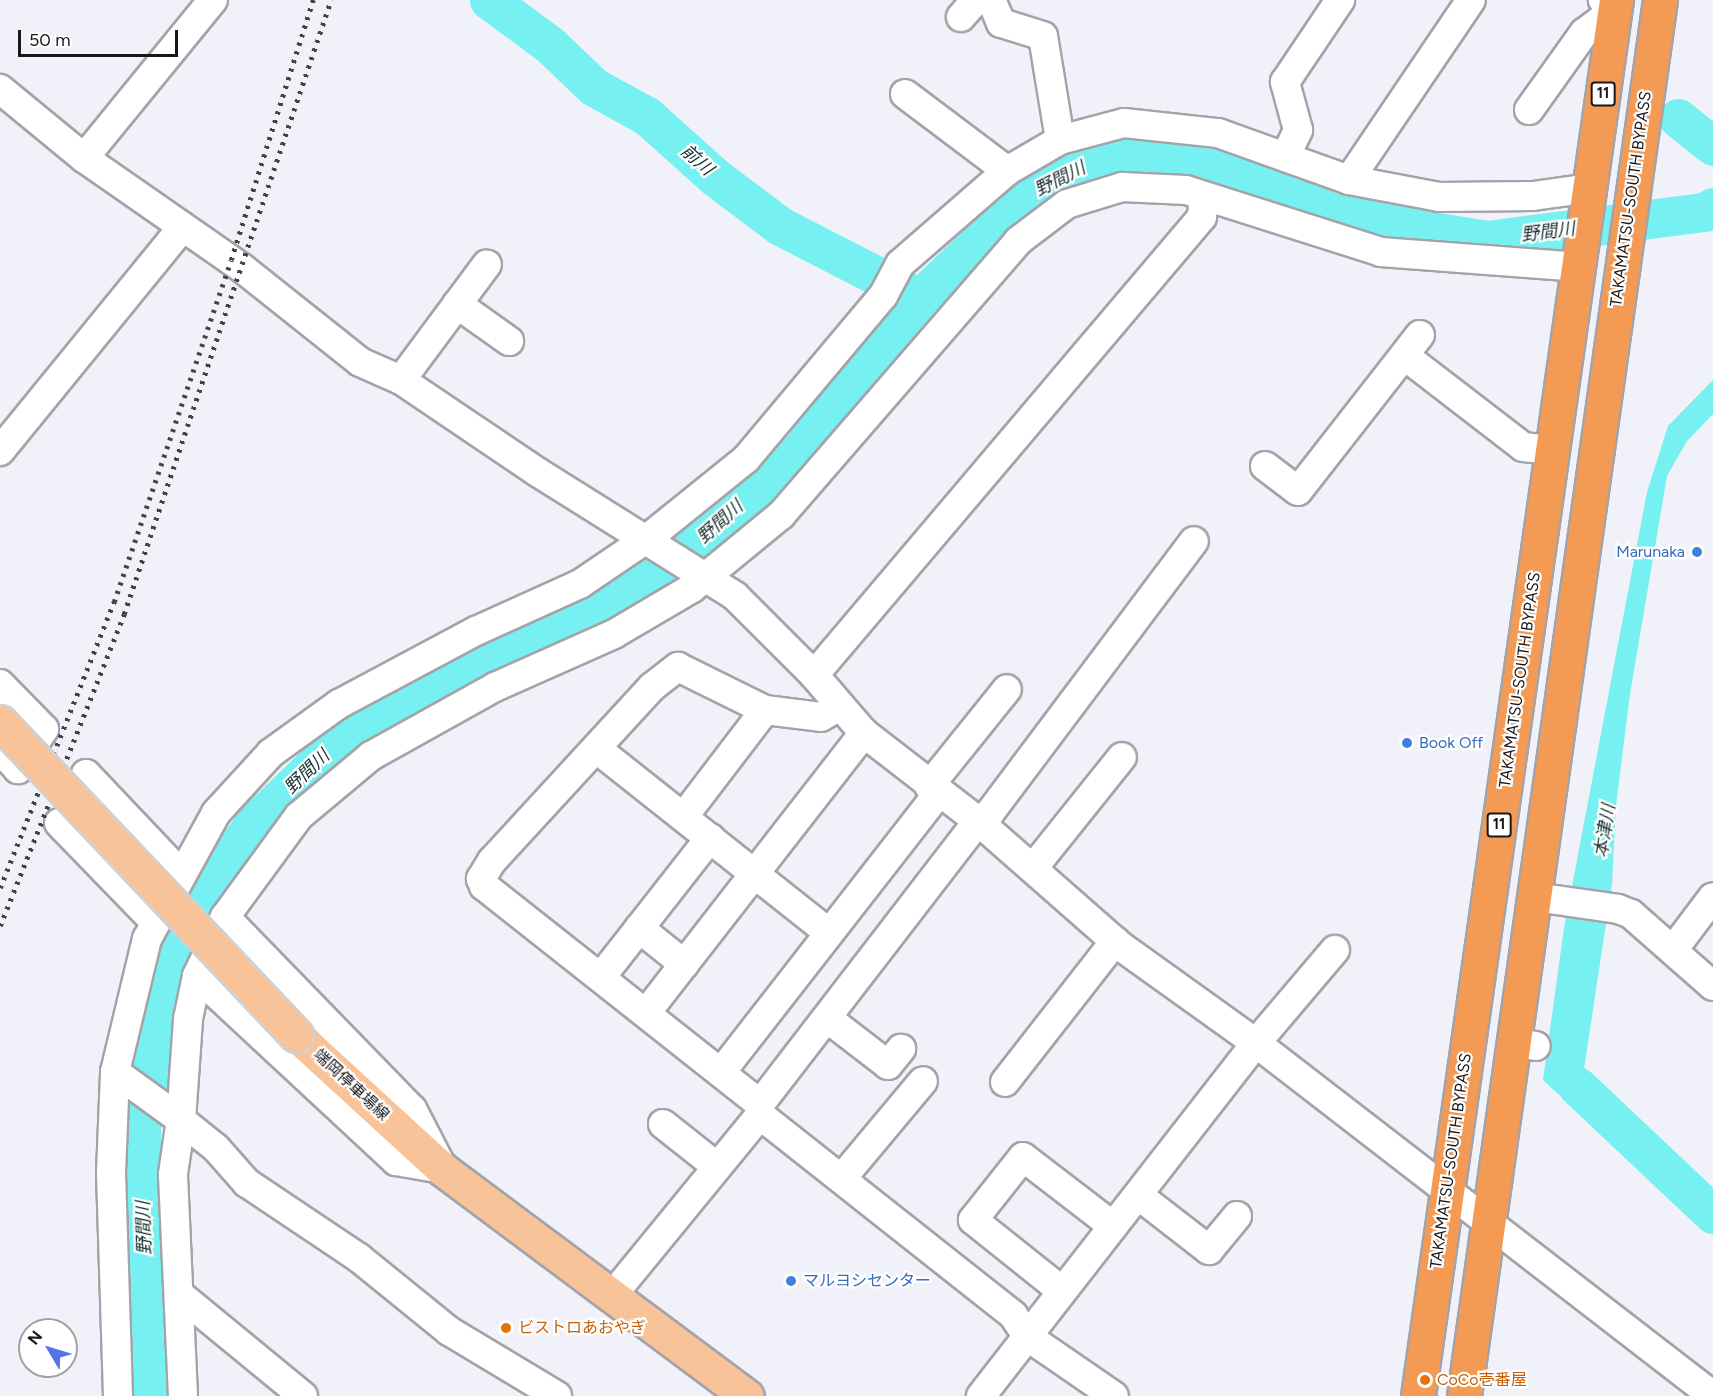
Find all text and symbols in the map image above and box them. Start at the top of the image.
scale bar [21,18,182,56]
text: 50 m [29,29,71,51]
road number: 11 [1590,82,1616,106]
street label: TAKAMATSU-SOUTH BYPASS [1606,90,1656,308]
water label: 前川 [676,140,718,180]
water label: 野間川 [1031,157,1089,201]
water label: 野間川 [1520,218,1576,246]
water label: 野間川 [693,496,747,548]
place label: Marunaka [1616,542,1685,562]
marker: Marunaka [1690,545,1704,559]
street label: TAKAMATSU-SOUTH BYPASS [1495,571,1545,789]
place label: Book Off [1419,733,1483,753]
marker: Book Off [1400,736,1414,750]
water label: 野間川 [280,745,334,799]
water label: 本津川 [1590,803,1620,859]
road number: 11 [1486,813,1512,837]
street label: 端岡停車場線 [309,1045,393,1125]
street label: TAKAMATSU-SOUTH BYPASS [1426,1052,1476,1270]
water label: 野間川 [132,1201,156,1255]
place label: マルヨシセンター [803,1271,931,1291]
marker: マルヨシセンター [784,1274,798,1288]
north arrow [18,1318,78,1378]
place label: ビストロあおやぎ [518,1318,646,1338]
marker: ビストロあおやぎ [499,1321,513,1335]
text: N [24,1327,46,1349]
place label: CoCo壱番屋 [1437,1370,1527,1390]
marker: CoCo壱番屋 [1418,1373,1432,1387]

